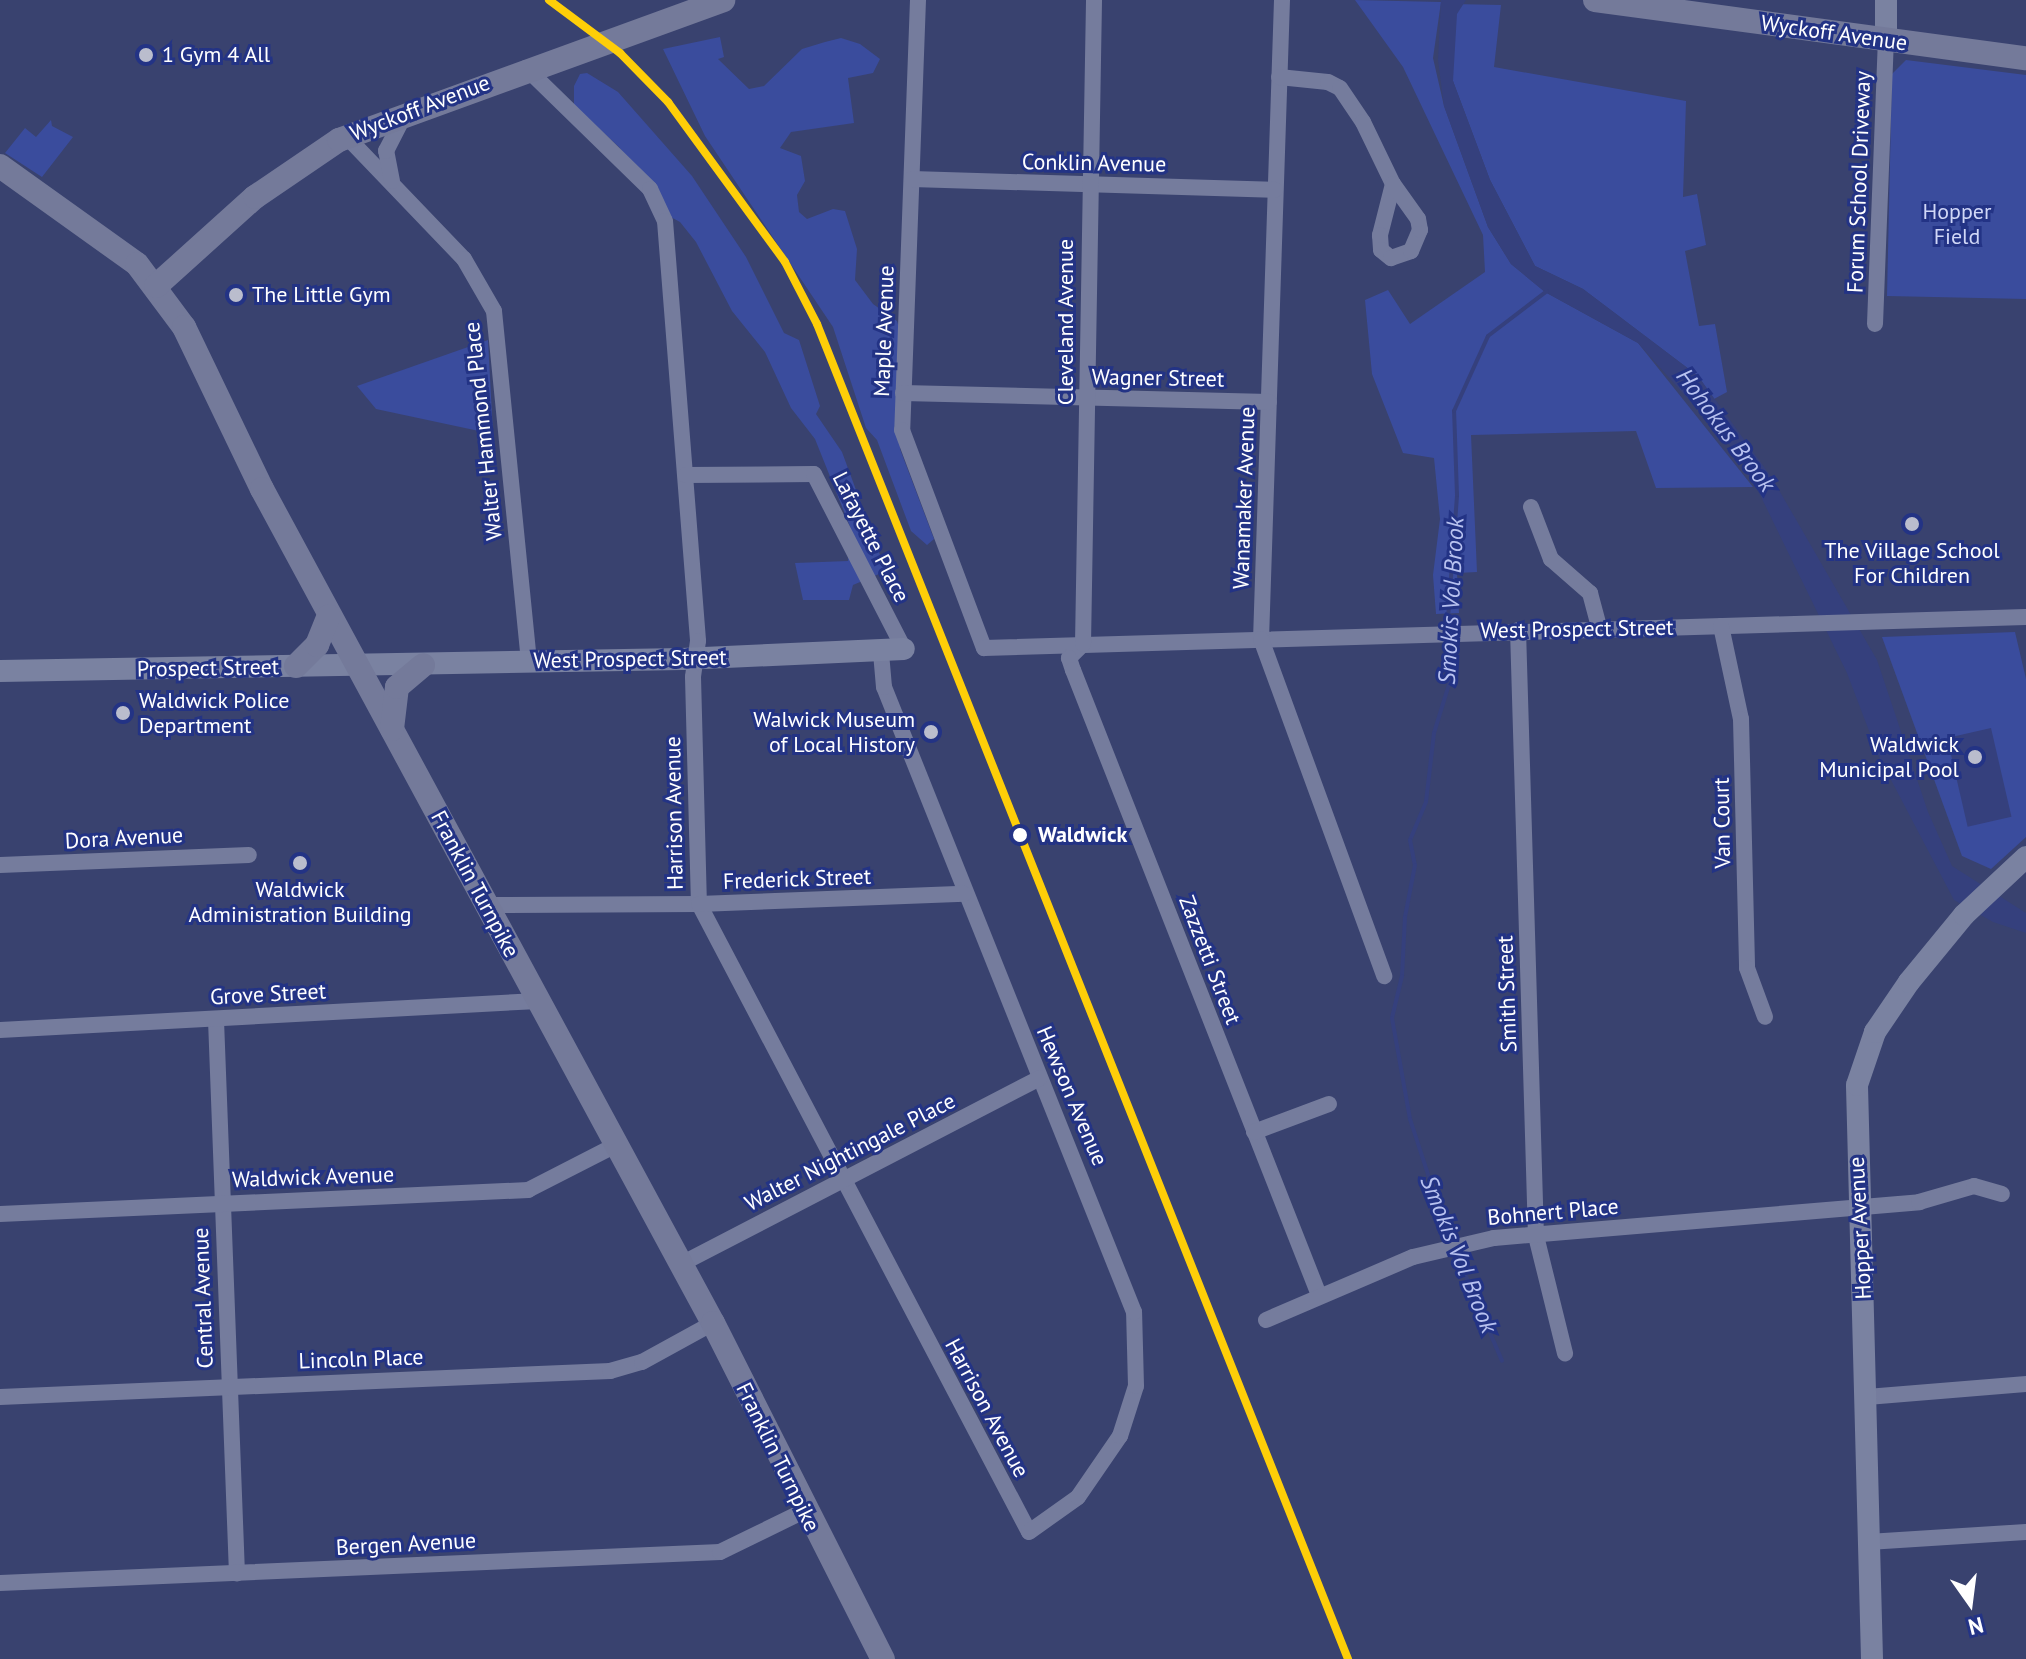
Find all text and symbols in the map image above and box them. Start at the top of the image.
street label: Wyckoff Avenue [1759,10,1909,56]
place label: 1 Gym 4 All [162,42,271,68]
marker: 1 Gym 4 All [137,46,155,64]
street label: Wyckoff Avenue [346,69,494,147]
street label: Forum School Driveway [1842,71,1876,293]
street label: Conklin Avenue [1021,149,1167,177]
park label: Hopper Field [1922,198,1992,250]
street label: Cleveland Avenue [1053,238,1079,406]
street label: Maple Avenue [868,264,900,398]
place label: The Little Gym [252,282,391,308]
marker: The Little Gym [227,286,245,304]
street label: Walter Hammond Place [458,320,508,542]
water label: Hohokus Brook [1670,363,1782,497]
street label: Wagner Street [1091,364,1225,392]
street label: Wanamaker Avenue [1228,406,1260,590]
street label: Lafayette Place [827,467,915,607]
marker: The Village School For Children [1903,515,1921,533]
water label: Smokis Vol Brook [1432,516,1470,686]
place label: The Village School For Children [1824,537,2000,588]
street label: West Prospect Street [1480,614,1674,644]
street label: West Prospect Street [533,644,727,674]
street label: Prospect Street [137,654,279,682]
place label: Waldwick Police Department [139,687,290,738]
marker: Waldwick Police Department [114,704,132,722]
place label: Walwick Museum of Local History [753,706,915,758]
marker: Walwick Museum of Local History [922,723,940,741]
place label: Waldwick Municipal Pool [1819,731,1959,782]
street label: Harrison Avenue [659,736,689,890]
marker: Waldwick Municipal Pool [1966,748,1984,766]
street label: Van Court [1708,777,1736,869]
street label: Franklin Turnpike [425,806,525,962]
street label: Dora Avenue [64,822,184,854]
place label: Waldwick [1038,822,1127,848]
marker: Waldwick [1009,824,1031,846]
marker: Waldwick Administration Building [291,854,309,872]
street label: Frederick Street [722,863,872,895]
place label: Waldwick Administration Building [188,876,412,928]
street label: Zazzetti Street [1173,892,1247,1028]
street label: Smith Street [1492,935,1522,1053]
street label: Grove Street [209,978,327,1010]
street label: Hewson Avenue [1031,1022,1113,1170]
street label: Walter Nightingale Place [740,1087,960,1217]
street label: Hopper Avenue [1843,1156,1877,1300]
street label: Waldwick Avenue [231,1161,395,1193]
water label: Smokis Vol Brook [1414,1171,1504,1337]
street label: Bohnert Place [1486,1193,1620,1231]
street label: Central Avenue [187,1227,219,1369]
street label: Harrison Avenue [939,1334,1035,1482]
street label: Lincoln Place [298,1344,424,1374]
street label: Franklin Turnpike [730,1378,826,1536]
street label: Bergen Avenue [335,1527,477,1561]
north arrow [1930,1563,2010,1643]
text: N [1965,1611,1986,1642]

